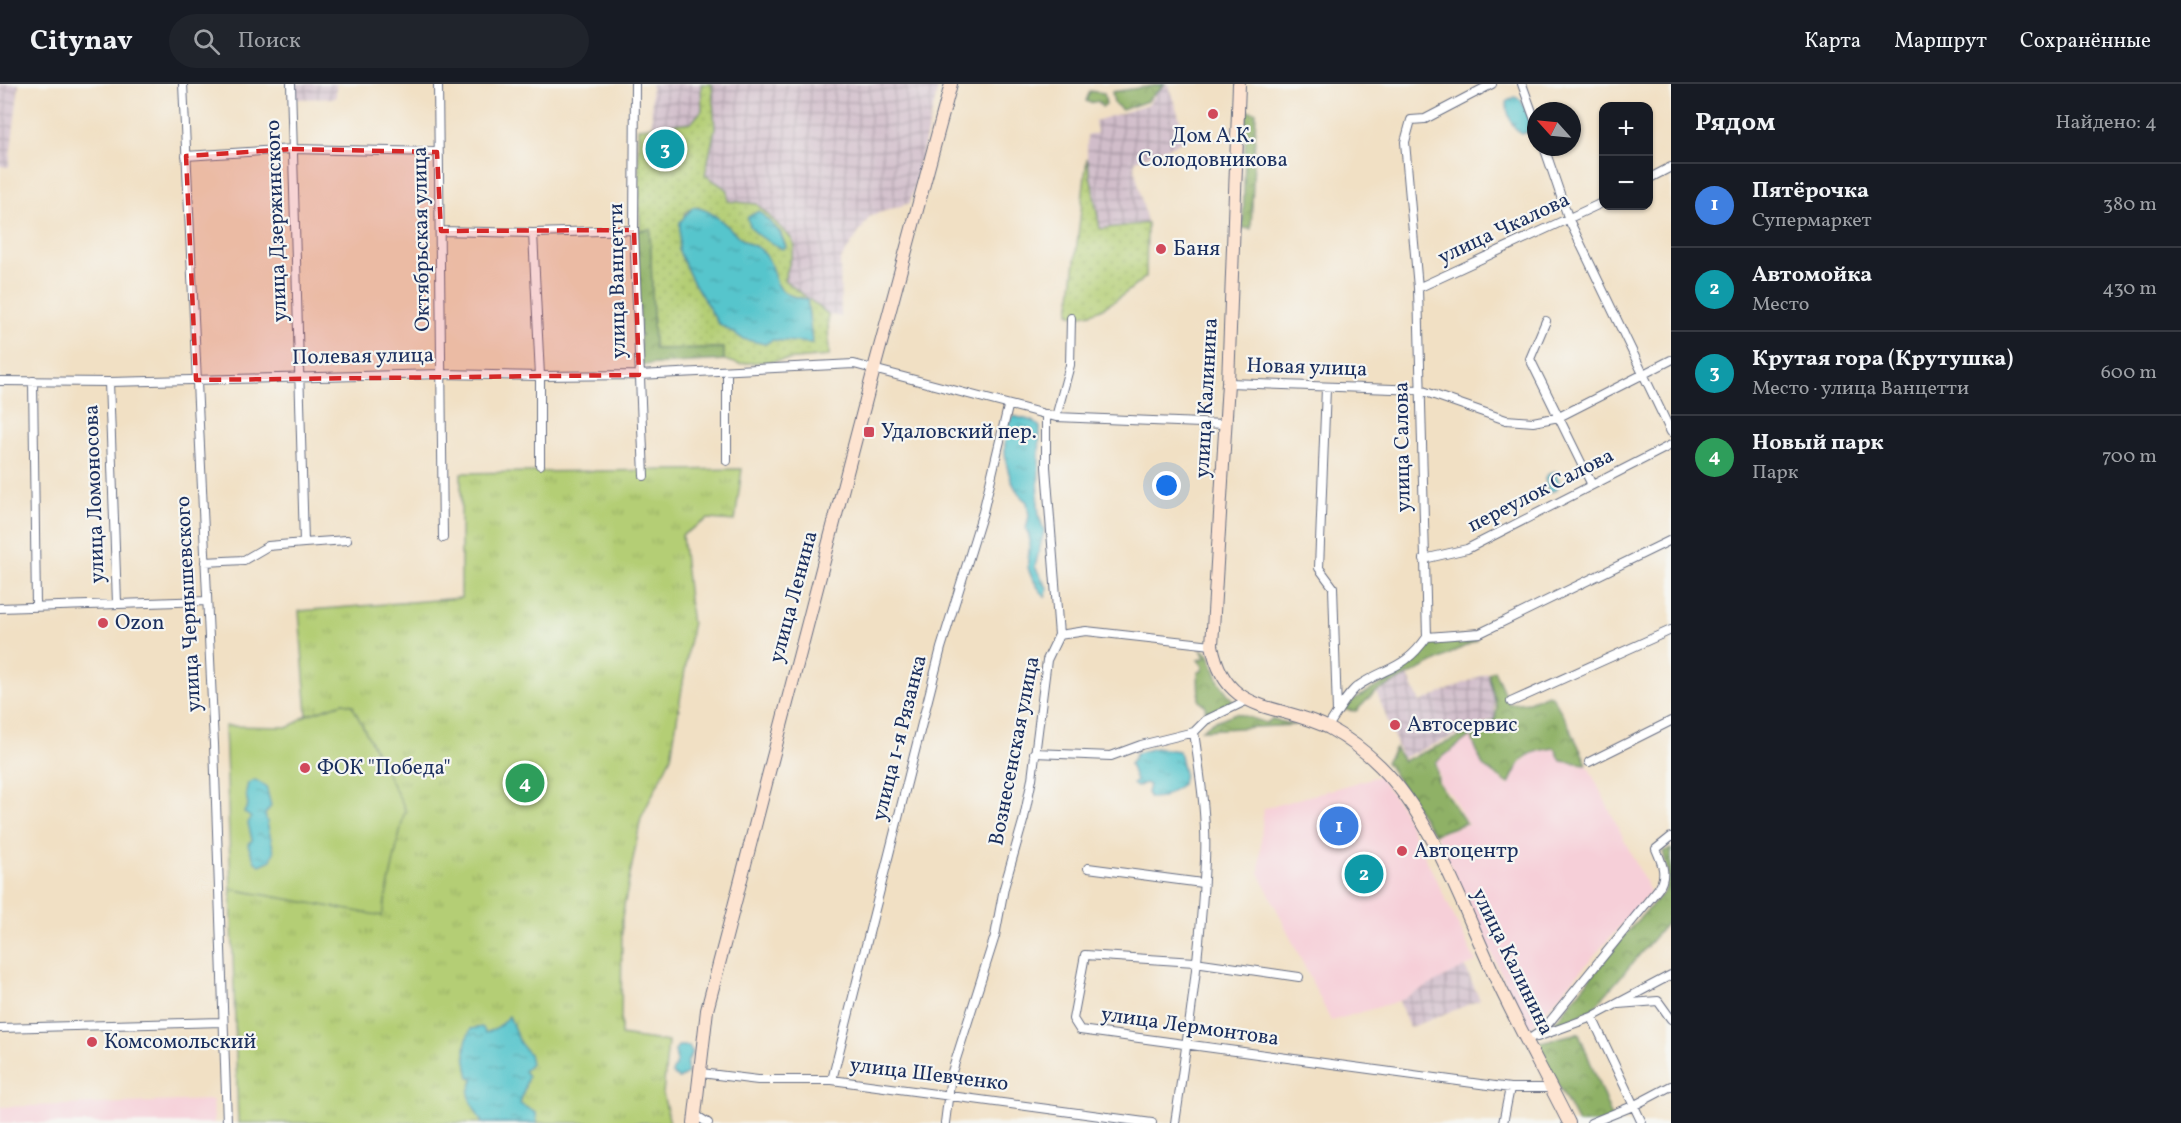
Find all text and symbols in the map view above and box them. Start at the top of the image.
search box [169,14,589,68]
text: Citynav [30,22,133,61]
icon: search [190,25,223,58]
text: Поиск [238,26,301,57]
text: Карта [1804,27,1861,56]
text: Маршрут [1894,27,1987,56]
text: Сохранённые [2020,27,2151,56]
north arrow [1527,102,1581,156]
map controls [1599,102,1653,210]
button: + [1599,102,1653,156]
text: Рядом [1695,105,1775,141]
marker: Дом А.К. Солодовникова [1206,107,1220,121]
text: Найдено: 4 [2056,109,2157,137]
street label: улица Дзержинского [259,119,295,323]
place label: Дом А.К. Солодовникова [1138,122,1288,175]
pin: 3 [646,126,684,172]
street label: Октябрьская улица [406,146,438,332]
button: − [1599,156,1653,210]
text: Пятёрочка [1752,176,1869,207]
street label: улица Чкалова [1433,186,1575,272]
text: 1 [1710,191,1719,219]
text: 380 m [2103,191,2157,219]
street label: улица Ванцетти [602,203,634,359]
text: Супермаркет [1752,207,1872,235]
place label: Баня [1173,235,1220,264]
marker: Баня [1154,242,1168,256]
text: Автомойка [1752,260,1872,291]
text: 2 [1709,275,1720,303]
text: 430 m [2102,275,2157,303]
text: Место [1752,291,1809,319]
street label: улица Калинина [1188,317,1226,479]
street label: Полевая улица [292,341,434,373]
text: Крутая гора (Крутушка) [1752,344,2013,375]
street label: Новая улица [1246,351,1368,385]
text: 3 [1709,359,1720,387]
text: 600 m [2101,359,2157,387]
text: Место · улица Ванцетти [1752,375,1969,403]
street label: улица Салова [1387,381,1419,513]
street label: улица Ломоносова [77,404,113,584]
place label: Удаловский пер. [881,418,1037,447]
marker: Удаловский пер. [862,425,876,439]
text: Новый парк [1752,428,1884,459]
street label: переулок Салова [1463,442,1619,540]
text: 4 [1708,443,1721,471]
text: 700 m [2102,443,2157,471]
text: Парк [1752,459,1798,487]
your location [1152,471,1181,500]
street label: улица Чернышевского [169,495,209,713]
street label: улица Ленина [762,528,826,666]
place label: Ozon [115,609,165,638]
marker: Ozon [96,616,110,630]
street label: улица 1-я Рязанка [865,652,935,824]
street label: Вознесенская улица [982,654,1048,848]
place label: Автосервис [1407,711,1518,740]
marker: Автосервис [1388,718,1402,732]
place label: ФОК "Победа" [317,754,451,783]
pin: 4 [506,760,544,806]
marker: ФОК "Победа" [298,761,312,775]
pin: 1 [1320,804,1358,848]
place label: Автоцентр [1414,837,1519,866]
marker: Автоцентр [1395,844,1409,858]
pin: 2 [1344,852,1384,896]
street label: улица Калинина [1464,884,1560,1040]
street label: улица Лермонтова [1099,1000,1281,1054]
place label: Комсомольский [104,1028,256,1057]
marker: Комсомольский [85,1035,99,1049]
street label: улица Шевченко [848,1051,1010,1099]

